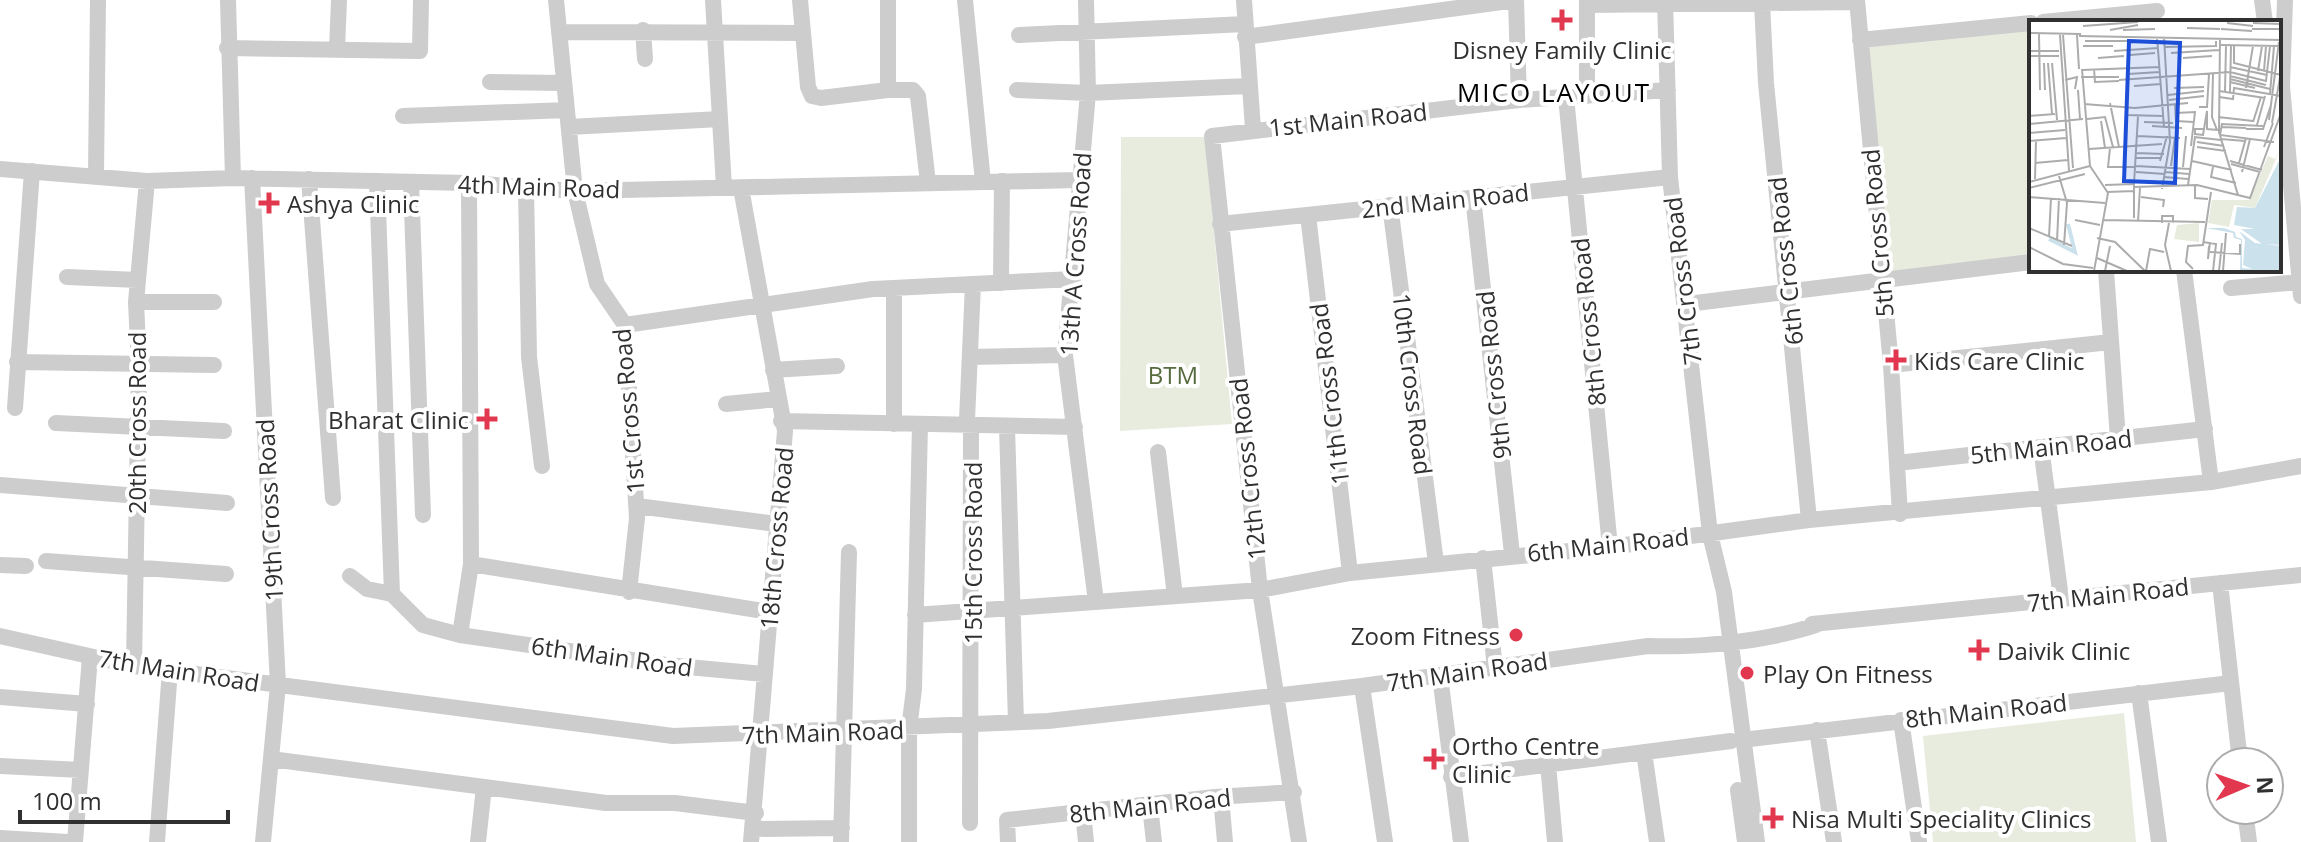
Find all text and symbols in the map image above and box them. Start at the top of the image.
marker: Disney Family Clinic [1551,9,1573,31]
inset map [2029,20,2281,272]
place label: Disney Family Clinic [1452,33,1672,66]
district label: MICO LAYOUT [1457,74,1651,110]
street label: 1st Main Road [1267,94,1429,144]
street label: 5th Cross Road [1853,147,1901,319]
street label: 13th A Cross Road [1051,151,1099,357]
street label: 4th Main Road [457,167,621,205]
street label: 2nd Main Road [1359,175,1531,225]
street label: 6th Cross Road [1760,175,1810,347]
place label: Ashya Clinic [287,187,419,220]
marker: Ashya Clinic [258,192,280,214]
street label: 7th Cross Road [1655,195,1709,367]
street label: 8th Cross Road [1563,236,1613,408]
street label: 9th Cross Road [1468,289,1518,461]
street label: 10th Cross Road [1385,291,1441,477]
street label: 11th Cross Road [1301,301,1357,487]
street label: 1st Cross Road [604,327,652,495]
street label: 20th Cross Road [120,332,153,514]
place label: Kids Care Clinic [1914,344,2085,377]
marker: Kids Care Clinic [1885,349,1907,371]
park label: BTM [1148,358,1198,391]
street label: 12th Cross Road [1221,376,1273,562]
place label: Bharat Clinic [328,403,469,436]
marker: Bharat Clinic [476,408,498,430]
street label: 19th Cross Road [248,418,290,602]
street label: 5th Main Road [1969,421,2133,471]
street label: 18th Cross Road [752,446,800,630]
street label: 15th Cross Road [956,462,989,644]
street label: 6th Main Road [1526,519,1690,569]
street label: 7th Main Road [2026,569,2190,619]
place label: Zoom Fitness [1351,619,1500,652]
marker: Zoom Fitness [1507,626,1525,644]
street label: 6th Main Road [529,628,695,684]
place label: Daivik Clinic [1997,634,2130,667]
marker: Daivik Clinic [1968,639,1990,661]
street label: 7th Main Road [96,641,262,699]
street label: 7th Main Road [1384,643,1550,699]
place label: Play On Fitness [1763,657,1933,690]
marker: Play On Fitness [1738,664,1756,682]
street label: 8th Main Road [1904,685,2068,735]
street label: 7th Main Road [741,713,905,751]
place label: Ortho Centre Clinic [1452,729,1600,790]
north arrow [2205,746,2285,826]
marker: Ortho Centre Clinic [1423,748,1445,770]
scale bar [20,774,228,824]
text: N [2251,776,2281,795]
street label: 8th Main Road [1068,780,1232,830]
text: 100 m [32,784,102,817]
place label: Nisa Multi Speciality Clinics [1791,802,2091,835]
marker: Nisa Multi Speciality Clinics [1762,807,1784,829]

